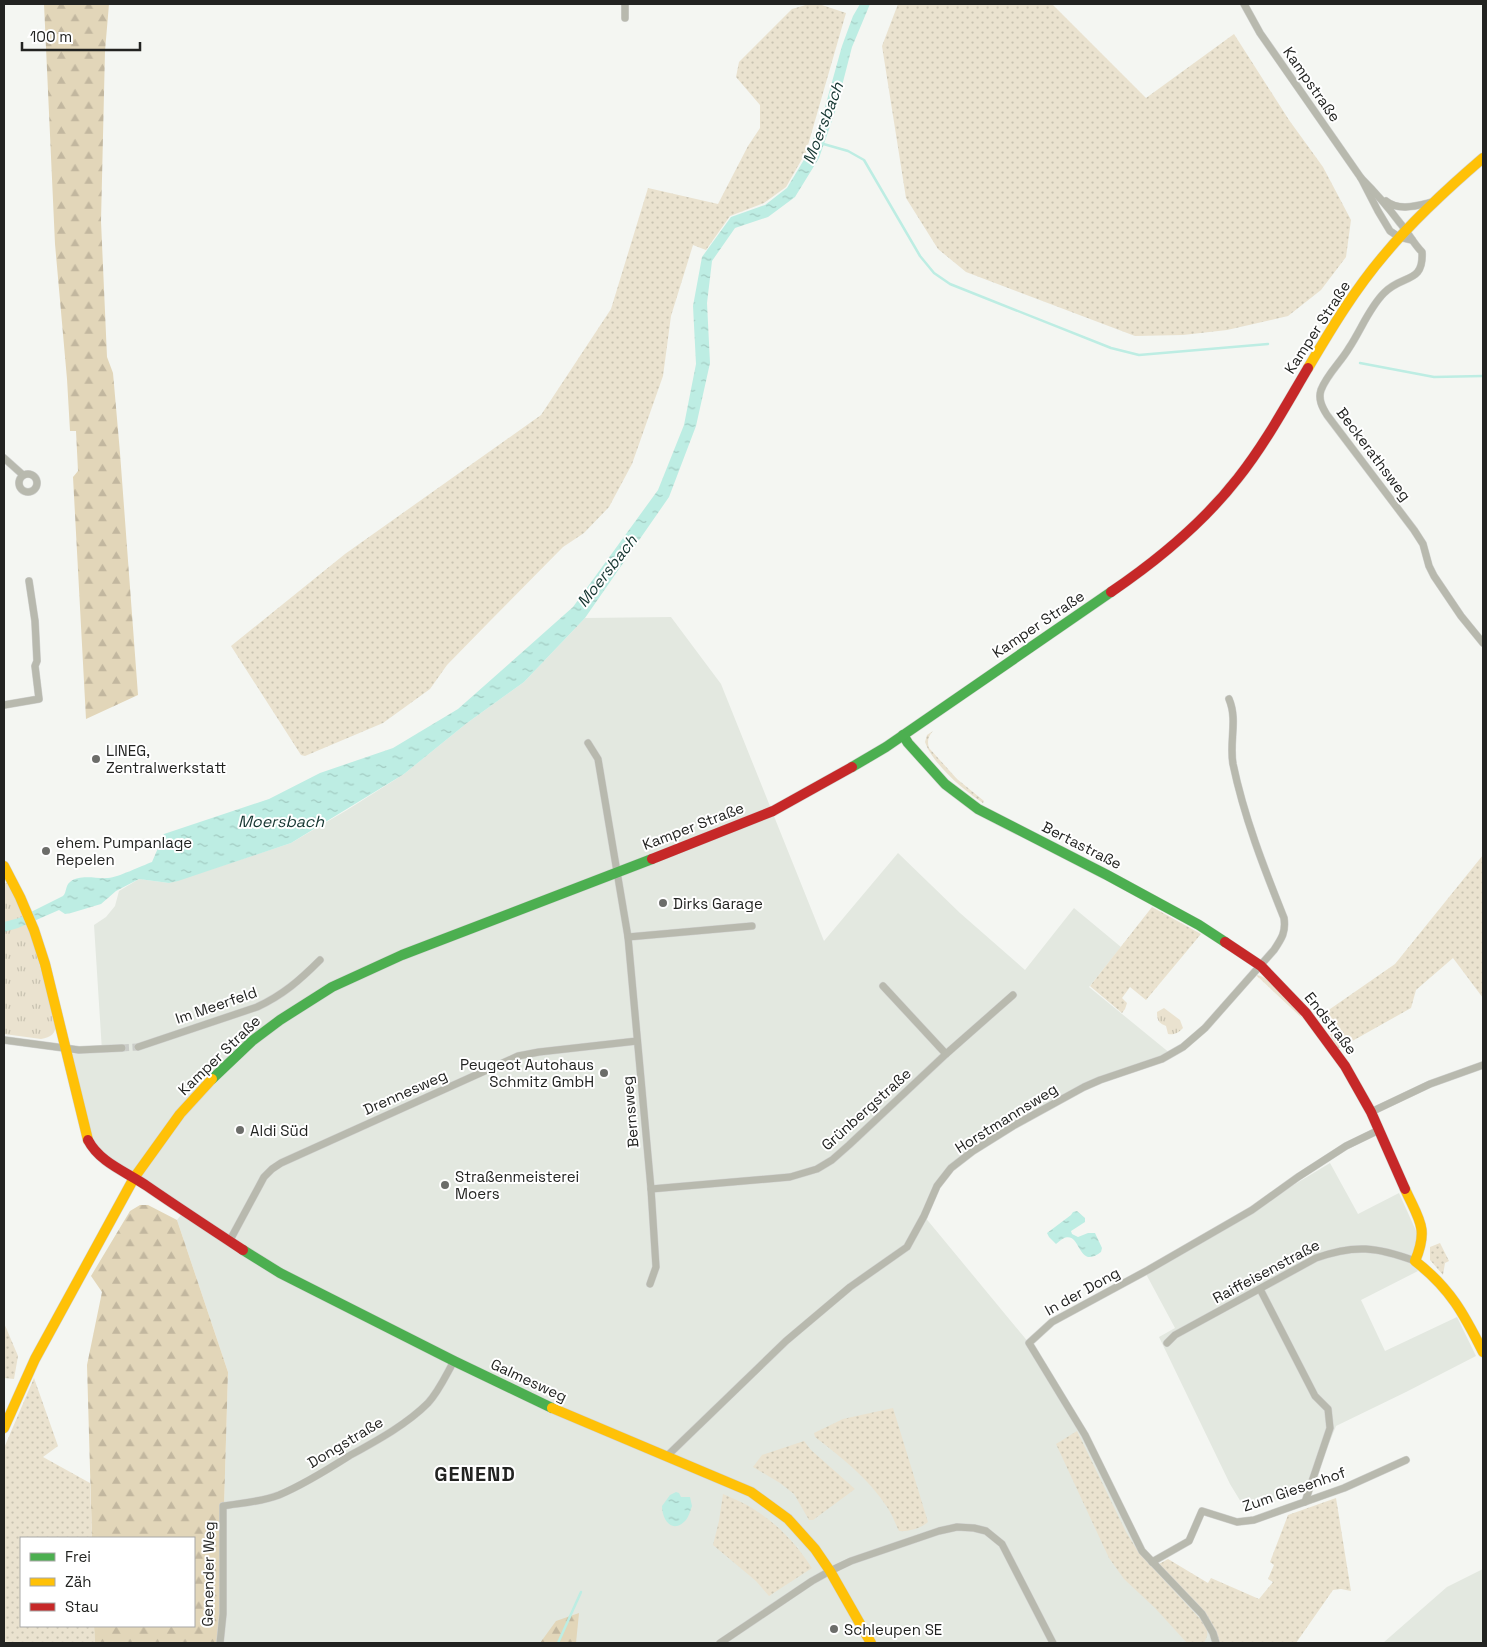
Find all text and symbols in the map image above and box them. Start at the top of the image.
scale bar [22,20,140,52]
text: 100 m [30,27,72,46]
street label: Kampstraße [1279,43,1345,125]
water label: Moersbach [798,78,849,167]
street label: Kamper Straße [1280,277,1354,377]
street label: Beckerathsweg [1333,404,1415,504]
water label: Moersbach [572,530,643,611]
street label: Kamper Straße [988,586,1088,662]
place label: LINEG, Zentralwerkstatt [106,741,226,777]
marker: LINEG, Zentralwerkstatt [90,753,102,765]
street label: Kamper Straße [640,798,747,854]
water label: Moersbach [238,811,325,832]
street label: Bertastraße [1039,817,1125,873]
place label: ehem. Pumpanlage Repelen [56,833,192,869]
marker: ehem. Pumpanlage Repelen [40,845,52,857]
place label: Dirks Garage [673,894,763,913]
marker: Dirks Garage [657,897,669,909]
street label: Im Meerfeld [173,982,259,1028]
street label: Endstraße [1301,988,1361,1058]
street label: Kamper Straße [174,1011,264,1099]
place label: Peugeot Autohaus Schmitz GmbH [460,1055,594,1091]
street label: Grünbergstraße [817,1064,915,1154]
street label: Drennesweg [360,1065,450,1119]
marker: Peugeot Autohaus Schmitz GmbH [598,1067,610,1079]
street label: Bernsweg [617,1075,643,1149]
street label: Horstmannsweg [951,1079,1061,1157]
place label: Aldi Süd [250,1121,308,1140]
marker: Aldi Süd [234,1124,246,1136]
place label: Straßenmeisterei Moers [455,1167,579,1203]
marker: Straßenmeisterei Moers [439,1179,451,1191]
street label: Raiffeisenstraße [1209,1235,1323,1307]
street label: In der Dong [1041,1263,1123,1319]
street label: Galmesweg [488,1354,570,1406]
street label: Dongstraße [304,1412,386,1472]
district label: GENEND [434,1461,516,1487]
street label: Zum Giesenhof [1240,1462,1348,1516]
street label: Genender Weg [198,1521,218,1627]
legend [20,1537,195,1627]
text: Frei [65,1547,91,1566]
text: Zäh [65,1572,91,1591]
text: Stau [65,1597,99,1616]
place label: Schleupen SE [844,1620,942,1639]
marker: Schleupen SE [828,1623,840,1635]

